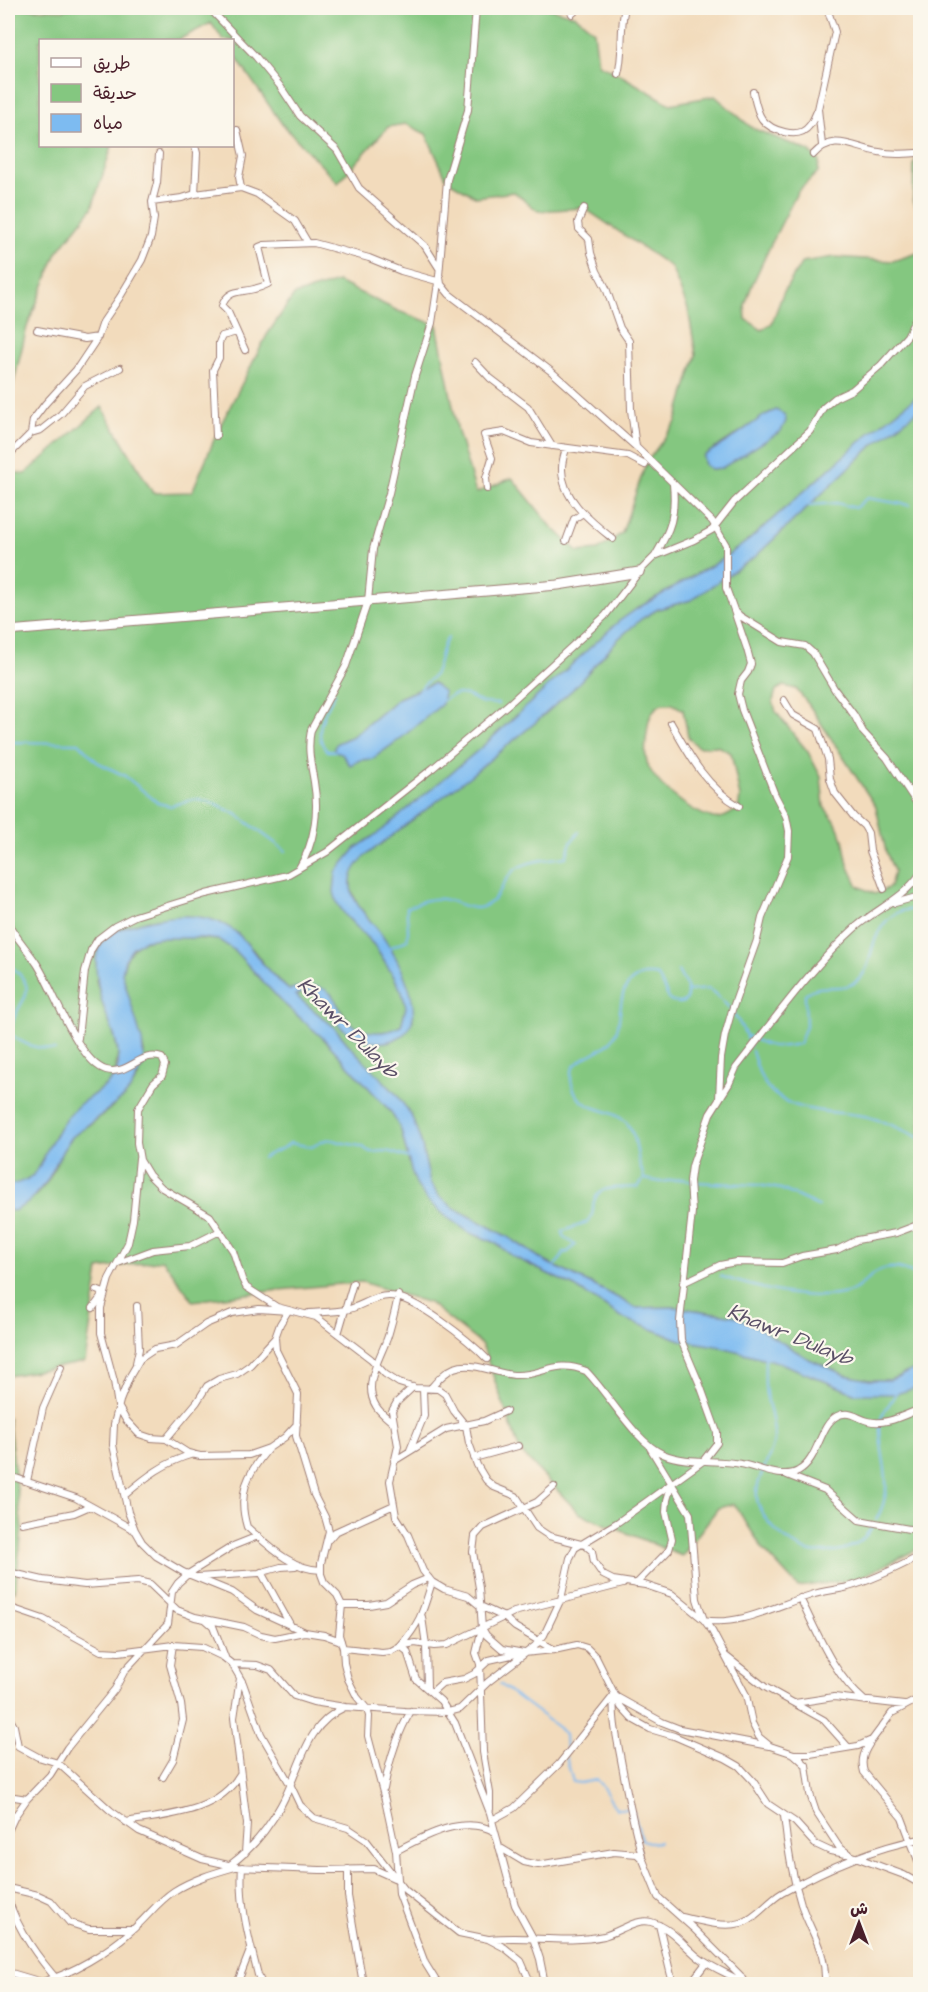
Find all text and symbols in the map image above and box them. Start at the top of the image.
legend [39,39,234,147]
text: طريق [93,51,131,76]
text: حديقة [93,81,137,106]
text: مياه [93,111,123,136]
water label: Khawr Dulayb [290,971,407,1087]
water label: Khawr Dulayb [723,1297,859,1375]
north arrow [829,1893,889,1953]
text: ش [850,1898,868,1920]

